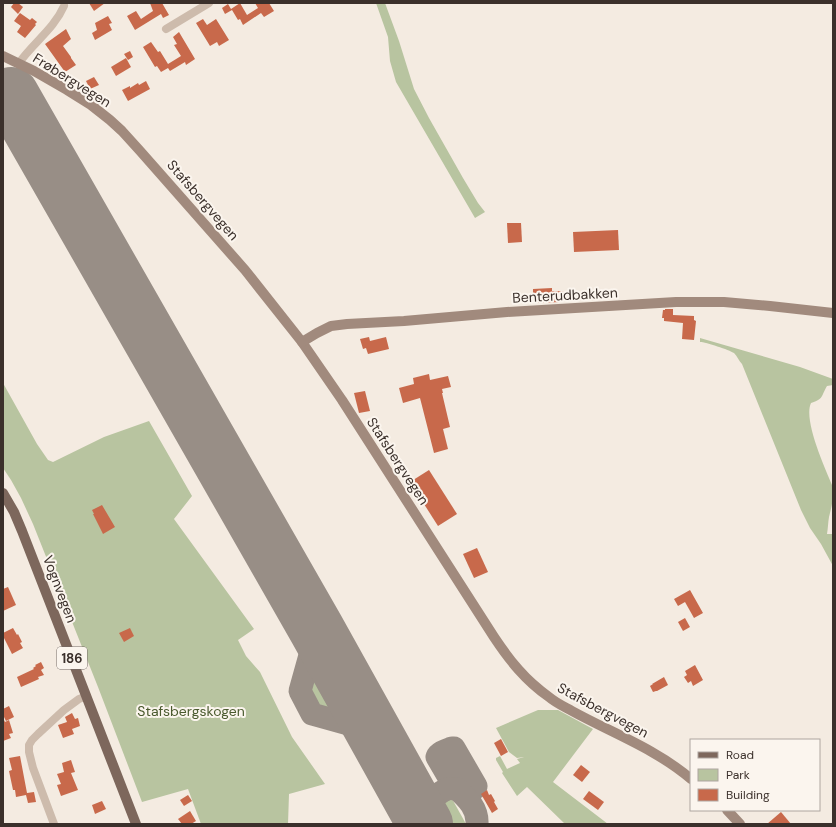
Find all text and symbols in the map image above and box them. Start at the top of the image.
street label: Frøbergvegen [30,49,114,111]
street label: Stafsbergvegen [163,156,243,244]
street label: Benterudbakken [512,283,618,307]
street label: Stafsbergvegen [363,414,433,508]
street label: Vognvegen [39,553,81,625]
road number: 186 [57,647,87,669]
street label: Stafsbergvegen [554,678,652,742]
park label: Stafsbergskogen [137,702,245,720]
legend [690,739,820,811]
text: Road [726,747,754,763]
text: Park [726,767,750,783]
text: Building [726,787,770,803]

